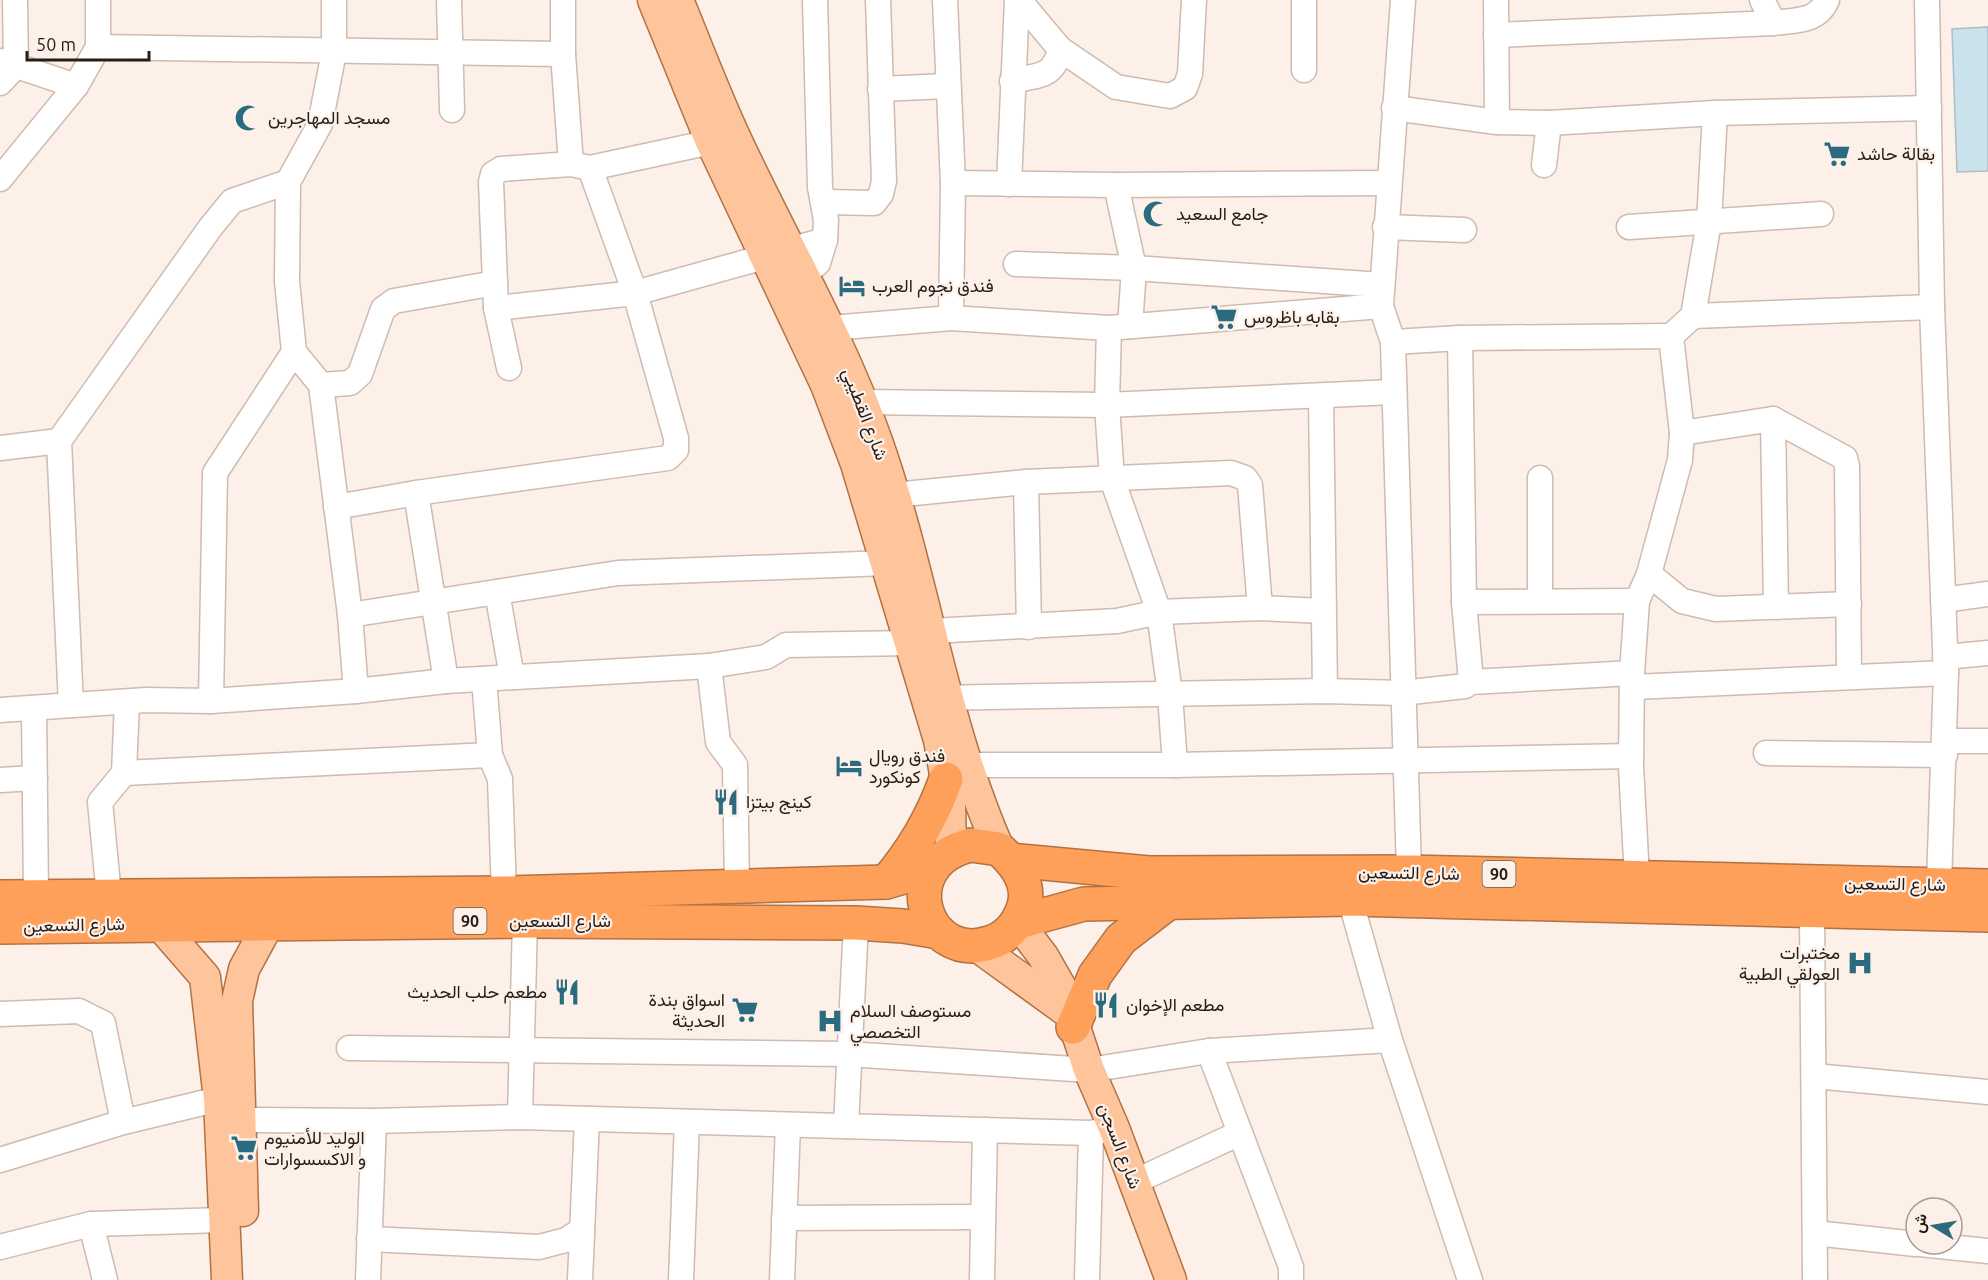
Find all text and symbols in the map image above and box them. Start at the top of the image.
scale bar [27,24,148,62]
text: 50 m [36,34,76,54]
mosque icon: مسجد المهاجرين [233,103,263,133]
place label: مسجد المهاجرين [268,107,390,129]
supermarket icon: بقالة حاشد [1822,139,1852,169]
place label: بقالة حاشد [1857,143,1935,164]
mosque icon: جامع السعيد [1141,199,1171,229]
place label: جامع السعيد [1176,203,1268,226]
hotel icon: فندق نجوم العرب [837,271,867,301]
place label: فندق نجوم العرب [872,275,994,298]
supermarket icon: بقابه باظروس [1209,302,1239,332]
place label: بقابه باظروس [1244,306,1339,328]
street label: شارع القطيبي [834,365,893,465]
place label: فندق رويال كونكورد [869,745,945,788]
hotel icon: فندق رويال كونكورد [834,751,864,781]
restaurant icon: كينج بيتزا [711,787,741,817]
place label: كينج بيتزا [746,791,812,814]
street label: شارع التسعين [1358,861,1460,886]
road number: 90 [1482,861,1516,887]
street label: شارع التسعين [1844,872,1946,897]
road number: 90 [454,908,486,934]
street label: شارع التسعين [509,910,611,933]
street label: شارع التسعين [23,913,125,938]
place label: مختبرات العولقي الطبية [1739,942,1840,989]
hospital icon: مختبرات العولقي الطبية [1845,948,1875,978]
restaurant icon: مطعم حلب الحديث [552,977,582,1007]
place label: مطعم حلب الحديث [407,981,547,1004]
place label: اسواق بندة الحديثة [649,989,725,1031]
restaurant icon: مطعم الإخوان [1091,990,1121,1020]
place label: مطعم الإخوان [1126,994,1224,1017]
supermarket icon: اسواق بندة الحديثة [730,995,760,1025]
place label: مستوصف السلام التخصصي [850,1000,971,1047]
hospital icon: مستوصف السلام التخصصي [815,1006,845,1036]
street label: شارع السجن [1093,1100,1146,1192]
place label: الوليد للأمنيوم و الاكسسوارات [264,1127,366,1170]
supermarket icon: الوليد للأمنيوم و الاكسسوارات [229,1133,259,1163]
north arrow [1904,1196,1964,1256]
text: ش [1909,1212,1931,1234]

